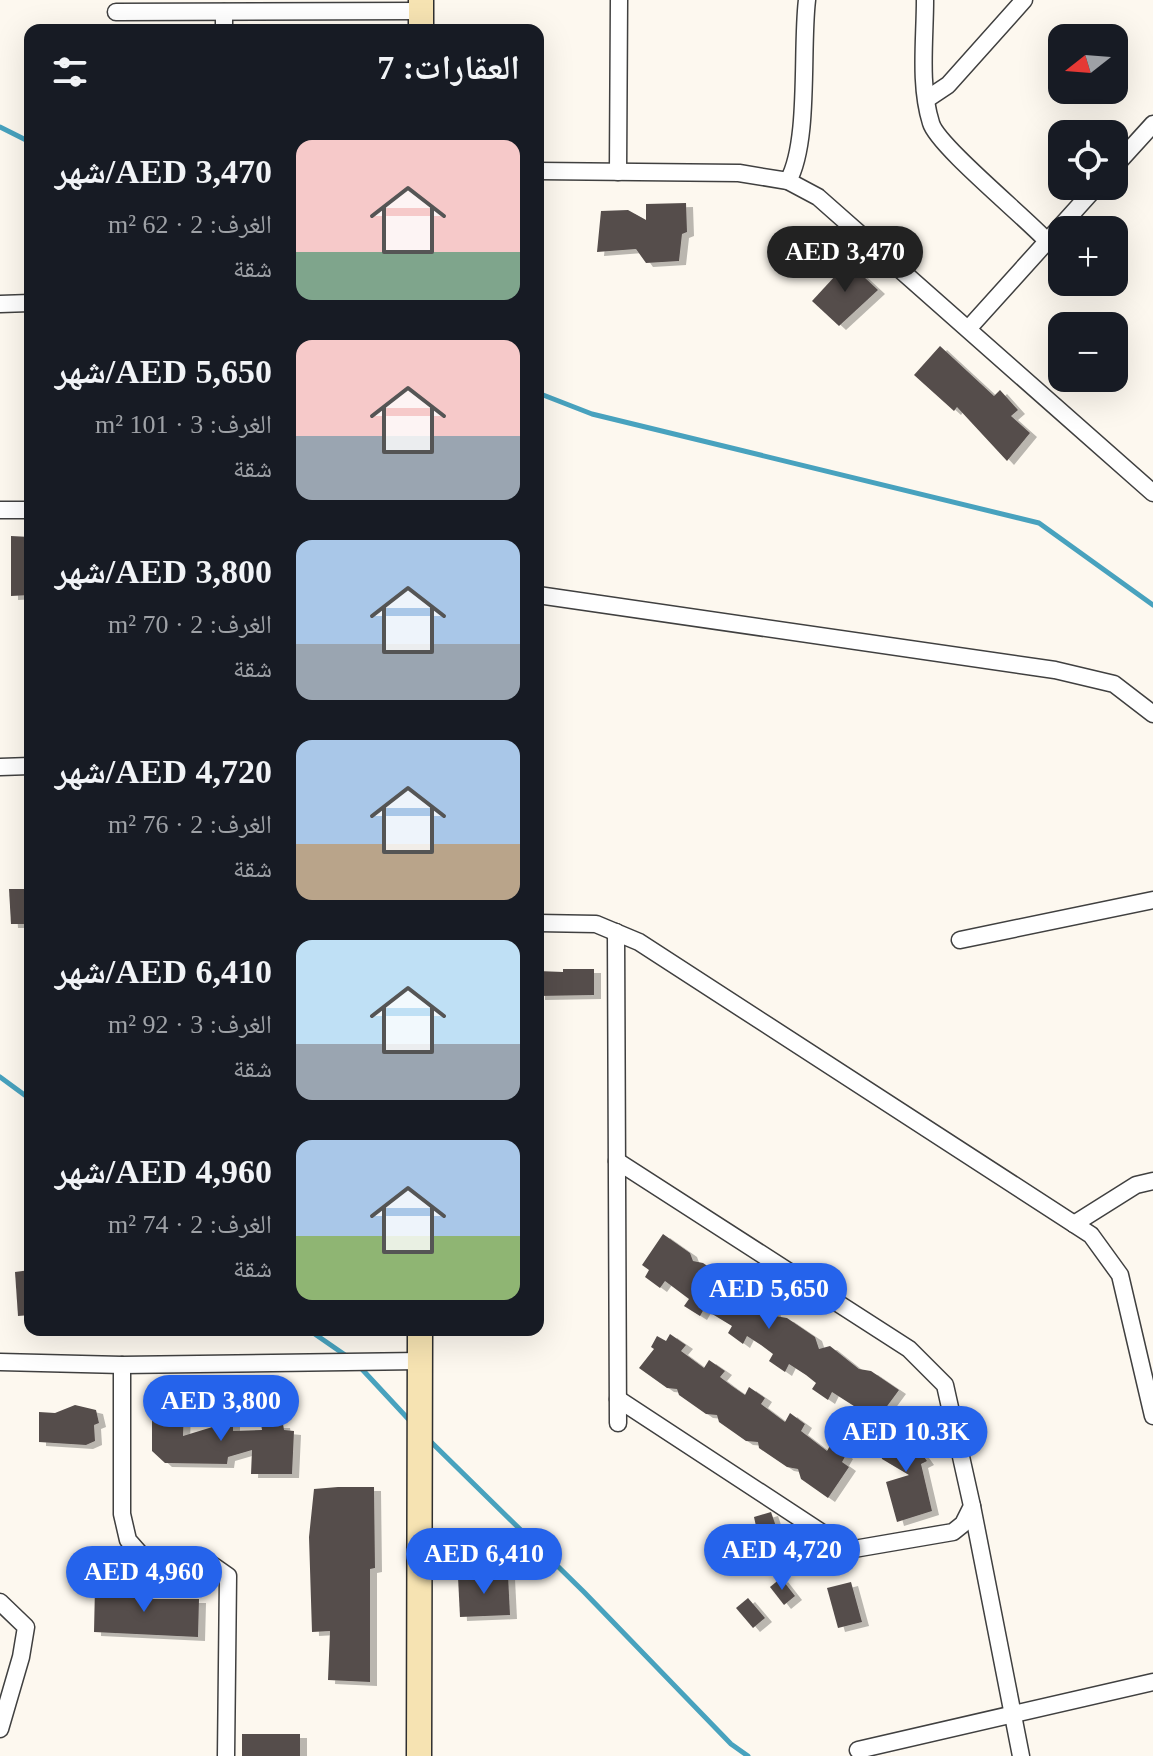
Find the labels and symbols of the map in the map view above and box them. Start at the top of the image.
north arrow [1048,24,1128,104]
pin: AED 3,470 [753,226,937,294]
pin: AED 5,650 [677,1263,861,1331]
pin: AED 3,800 [129,1375,313,1443]
pin: AED 10.3K [814,1406,998,1474]
pin: AED 4,720 [690,1524,874,1592]
pin: AED 6,410 [392,1528,576,1596]
pin: AED 4,960 [52,1546,236,1614]

